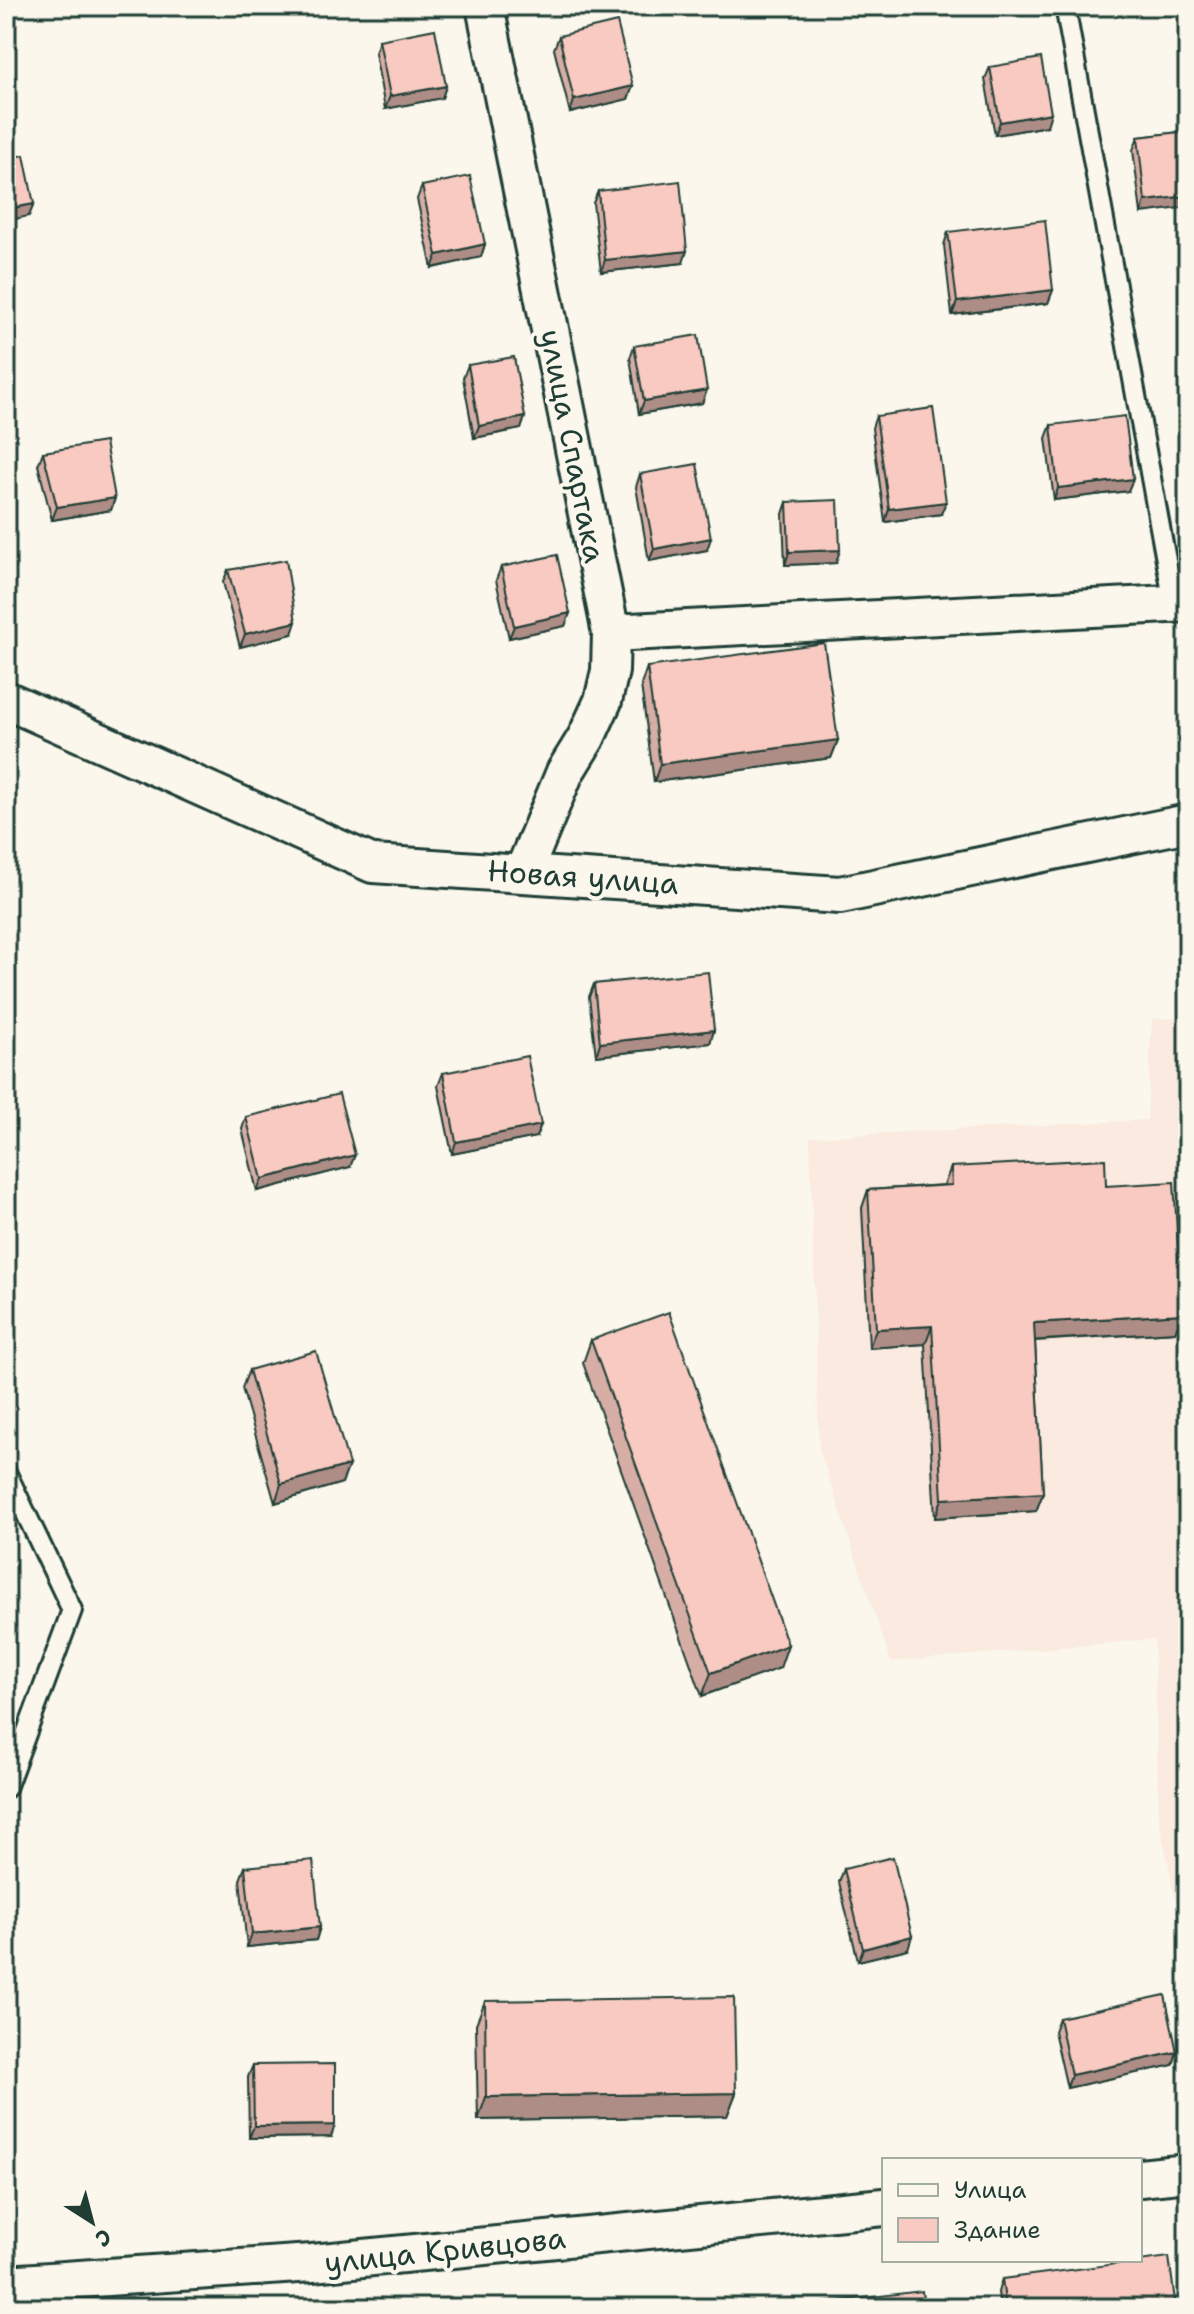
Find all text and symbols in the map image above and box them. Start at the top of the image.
street label: улица Спартака [530,326,616,566]
street label: Новая улица [486,850,680,904]
legend [882,2158,1142,2262]
text: Улица [954,2174,1027,2206]
north arrow [52,2182,132,2262]
text: Здание [954,2214,1041,2246]
street label: улица Кривцова [322,2217,568,2283]
text: С [89,2222,117,2253]

